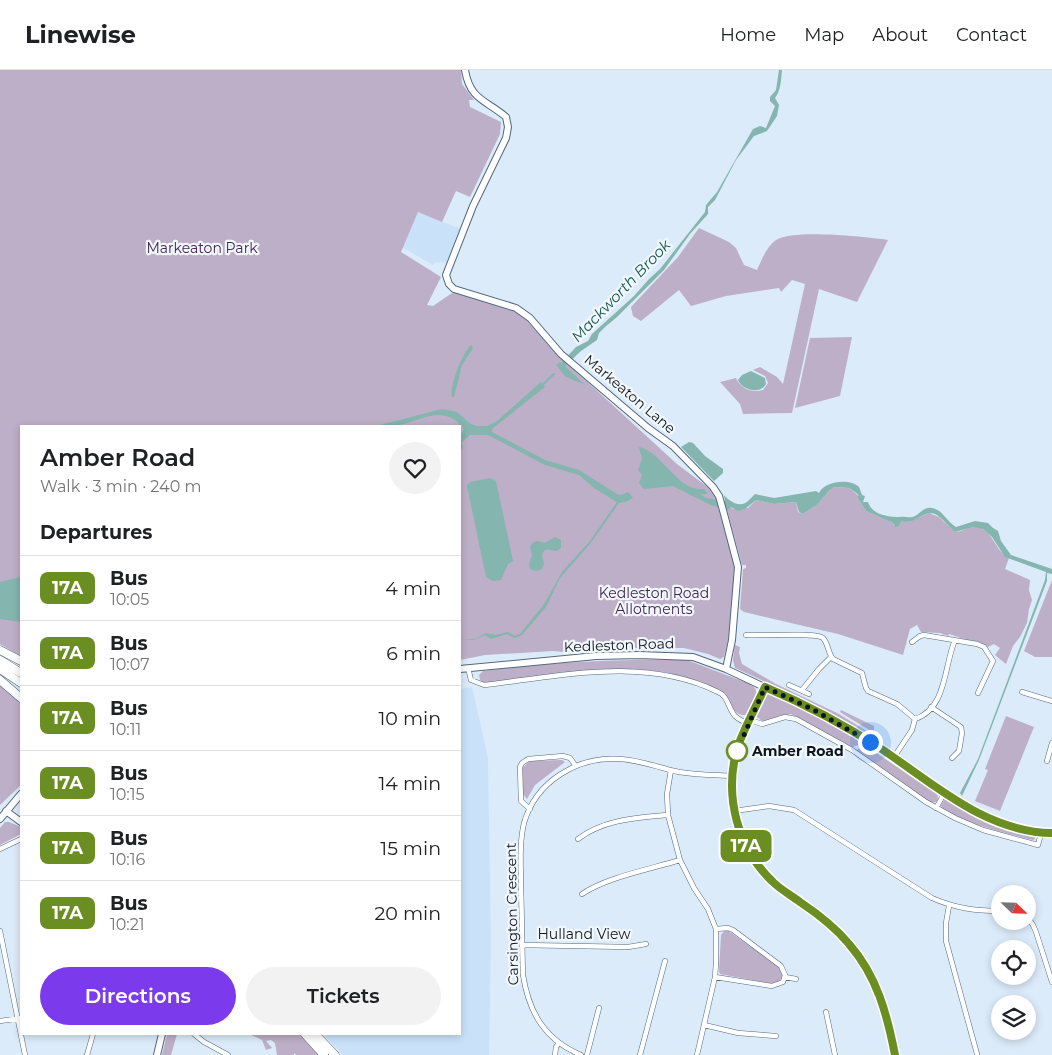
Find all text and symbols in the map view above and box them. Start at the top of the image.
text: Linewise [25,20,136,49]
text: Home [720,24,776,46]
text: Map [804,24,844,46]
text: About [872,24,928,46]
text: Contact [956,24,1027,46]
water label: Mackworth Brook [567,235,675,346]
park label: Markeaton Park [146,239,258,257]
street label: Markeaton Lane [581,351,679,437]
button: heart [389,442,441,494]
text: Amber Road [40,443,195,472]
text: Walk · 3 min · 240 m [40,477,201,496]
text: Departures [40,521,152,544]
text: Bus [110,567,148,590]
text: 17A [52,577,83,599]
text: 4 min [385,577,441,600]
park label: Kedleston Road Allotments [599,584,709,618]
text: 10:05 [110,590,149,609]
text: Bus [110,632,148,655]
street label: Kedleston Road [563,634,675,656]
text: 17A [52,642,83,664]
text: 6 min [386,642,441,665]
text: 10:07 [110,655,150,674]
text: Bus [110,697,148,720]
text: 17A [52,707,83,729]
text: 10 min [378,707,441,730]
text: 10:11 [110,720,141,739]
your location [858,730,883,755]
marker: Amber Road [726,740,748,762]
place label: Amber Road [751,742,844,760]
text: Bus [110,762,148,785]
text: 17A [52,772,83,794]
text: 14 min [378,772,441,795]
text: 10:15 [110,785,145,804]
text: Bus [110,827,148,850]
line badge: 17A [717,830,775,862]
text: 17A [731,835,761,857]
text: 17A [52,837,83,859]
text: 15 min [380,837,441,860]
street label: Carsington Crescent [502,842,522,985]
text: 10:16 [110,850,145,869]
north arrow [991,885,1036,930]
map controls [991,885,1036,1040]
text: Bus [110,892,148,915]
text: 17A [52,902,83,924]
text: 20 min [375,902,441,925]
text: 10:21 [110,915,145,934]
street label: Hulland View [537,925,631,943]
button: locate [991,940,1036,985]
button: Directions [40,967,236,1025]
button: Tickets [246,967,441,1025]
button: layers [991,995,1036,1040]

